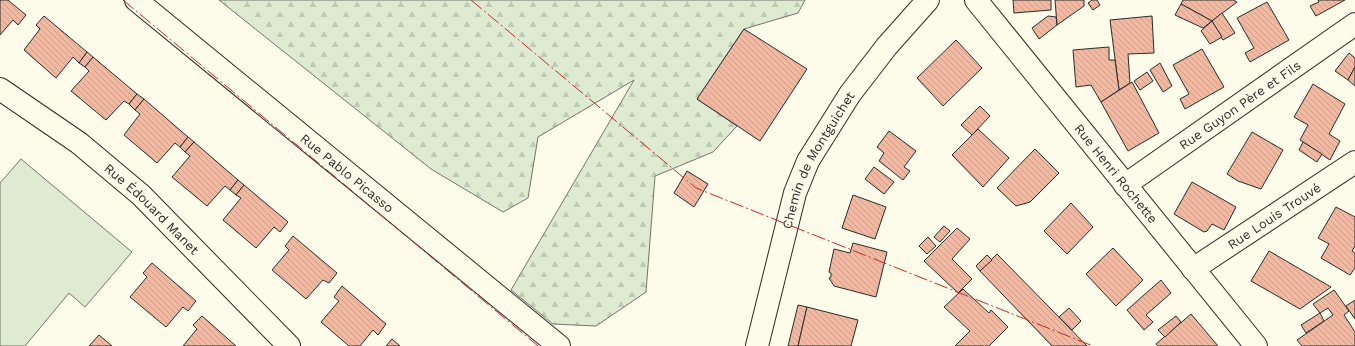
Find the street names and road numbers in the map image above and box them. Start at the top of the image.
street label: Rue Guyon Père et Fils [1176,57,1303,152]
street label: Chemin de Montguichet [779,88,857,230]
street label: Rue Henri Rochette [1072,121,1161,226]
street label: Rue Pablo Picasso [298,130,397,215]
street label: Rue Édouard Manet [102,160,203,258]
street label: Rue Louis Trouvé [1225,179,1323,252]

